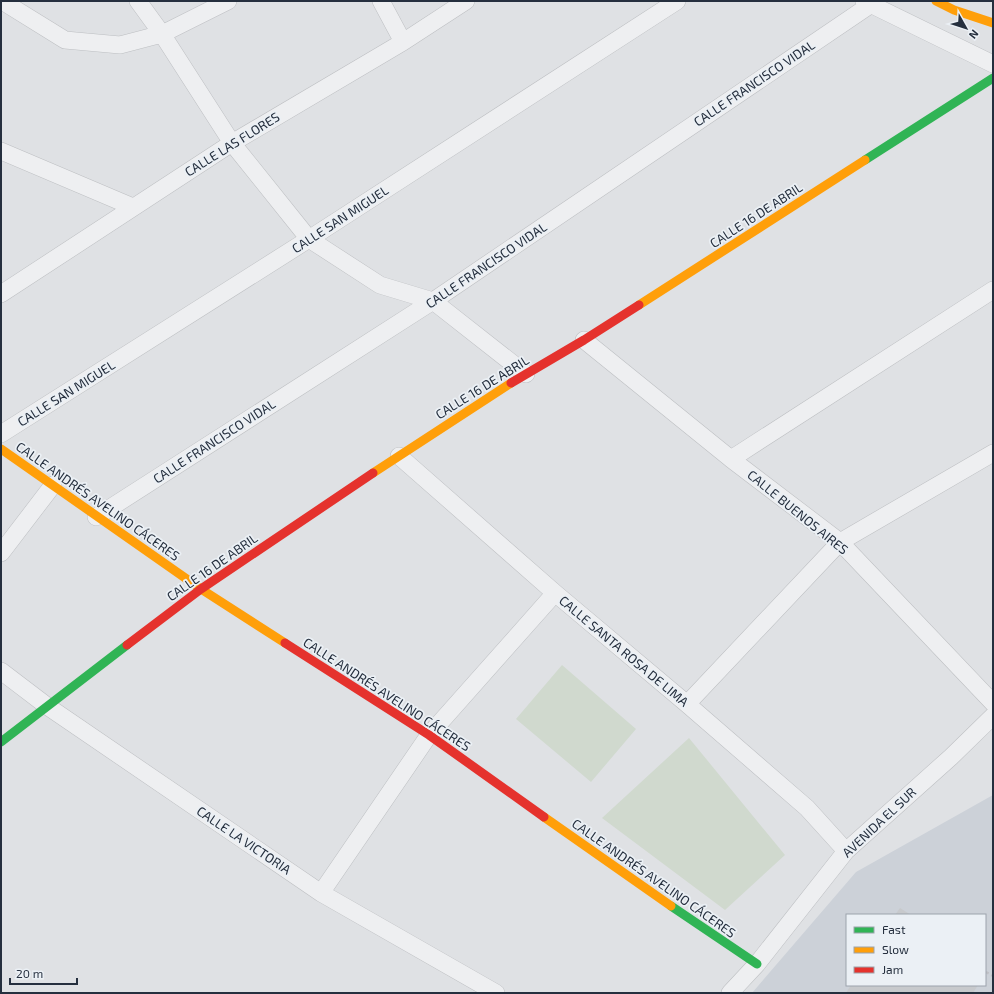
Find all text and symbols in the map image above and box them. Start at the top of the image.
north arrow [946,8,986,48]
text: N [967,27,982,42]
street label: CALLE FRANCISCO VIDAL [690,36,818,130]
street label: CALLE LAS FLORES [182,108,282,180]
street label: CALLE 16 DE ABRIL [707,179,806,251]
street label: CALLE SAN MIGUEL [289,182,392,256]
street label: CALLE FRANCISCO VIDAL [422,218,550,312]
street label: CALLE 16 DE ABRIL [432,352,532,422]
street label: CALLE SAN MIGUEL [14,356,118,429]
street label: CALLE FRANCISCO VIDAL [150,395,278,487]
street label: CALLE ANDRÉS AVELINO CÁCERES [13,437,184,564]
street label: CALLE BUENOS AIRES [744,466,852,558]
street label: CALLE 16 DE ABRIL [163,529,261,604]
street label: CALLE SANTA ROSA DE LIMA [556,592,692,710]
street label: CALLE ANDRÉS AVELINO CÁCERES [300,633,474,754]
street label: AVENIDA EL SUR [839,784,919,860]
street label: CALLE LA VICTORIA [194,802,294,878]
street label: CALLE ANDRÉS AVELINO CÁCERES [569,814,740,941]
legend [846,914,986,986]
text: Fast [882,922,906,936]
text: Slow [882,942,909,956]
scale bar [10,960,77,986]
text: Jam [882,962,903,976]
text: 20 m [16,966,43,980]

